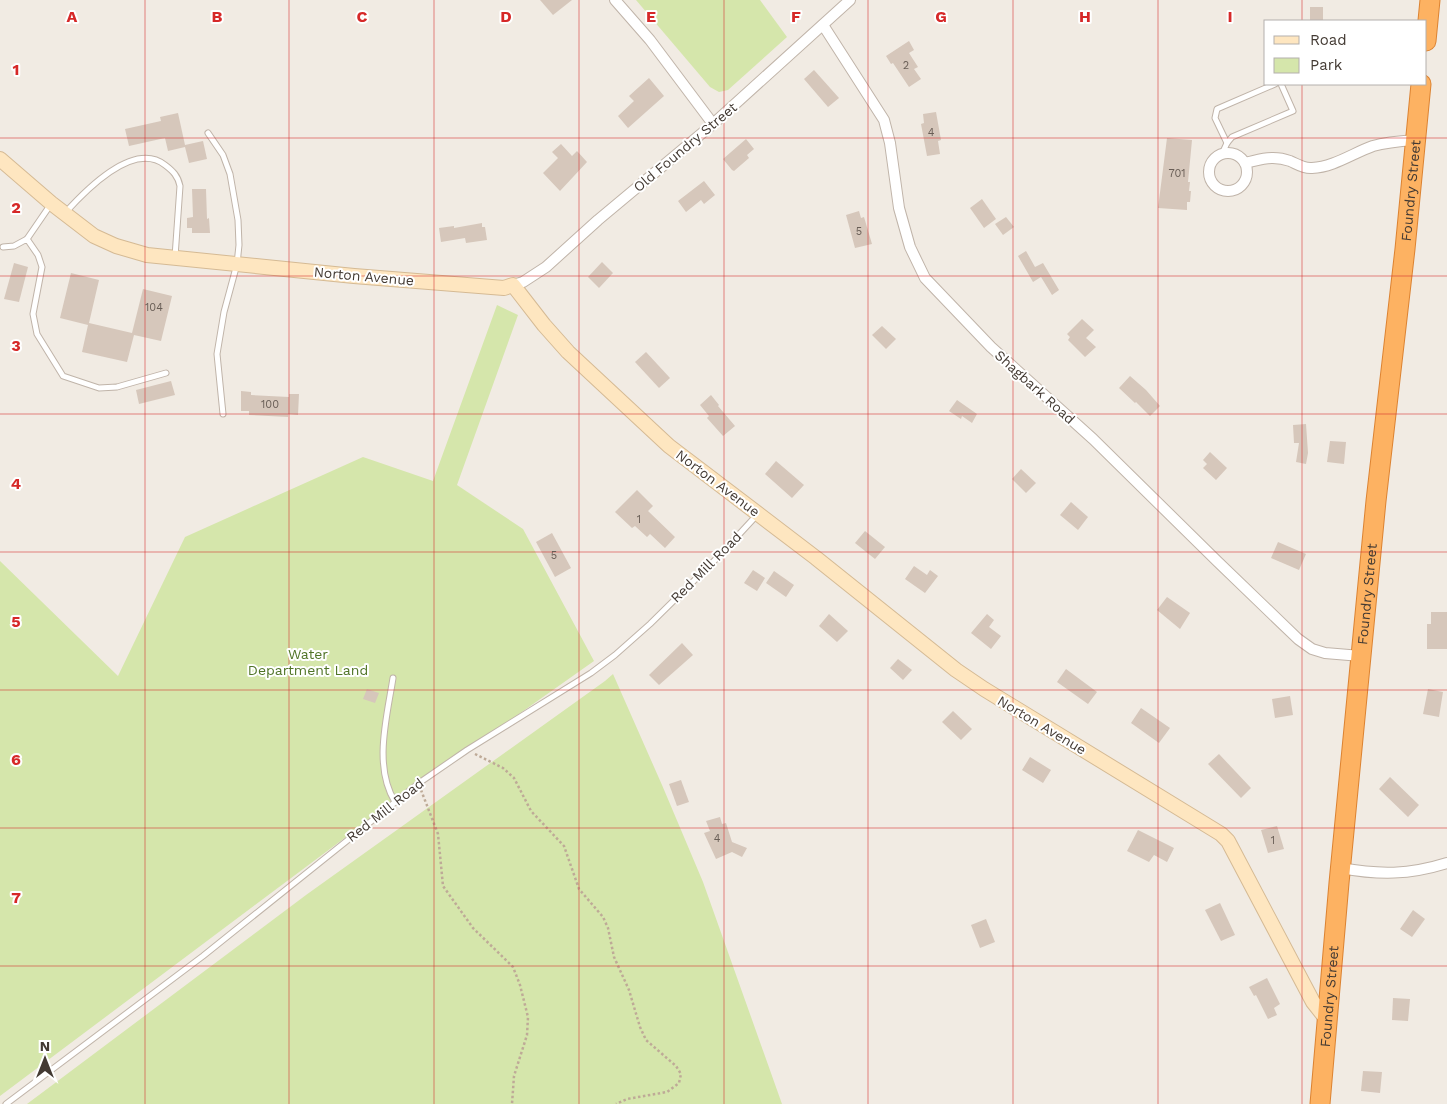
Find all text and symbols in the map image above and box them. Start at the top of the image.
text: A [67,7,78,26]
text: B [212,7,223,26]
text: C [357,7,368,26]
text: D [500,7,512,26]
text: E [646,7,656,26]
text: F [791,7,801,26]
text: G [935,7,947,26]
text: H [1079,7,1091,26]
text: I [1227,7,1233,26]
legend [1264,20,1427,85]
text: Road [1310,31,1347,49]
text: Park [1310,56,1343,74]
house number: 2 [903,59,909,72]
text: 1 [13,60,19,79]
street label: Old Foundry Street [630,99,740,195]
house number: 4 [928,126,935,139]
street label: Foundry Street [1398,139,1424,242]
house number: 701 [1168,167,1186,180]
text: 2 [11,198,21,217]
house number: 5 [856,225,862,238]
street label: Norton Avenue [313,264,415,288]
house number: 104 [145,301,163,314]
text: 3 [11,336,21,355]
street label: Shagbark Road [992,347,1078,427]
house number: 100 [261,398,279,411]
street label: Norton Avenue [673,446,763,520]
text: 4 [11,474,21,493]
house number: 1 [637,513,641,526]
street label: Red Mill Road [667,528,745,606]
street label: Foundry Street [1354,543,1380,646]
house number: 5 [551,549,557,562]
text: 5 [11,612,21,631]
park label: Water Department Land [248,646,368,678]
street label: Norton Avenue [995,692,1089,758]
text: 6 [11,750,21,769]
street label: Red Mill Road [343,775,427,845]
house number: 4 [714,832,721,845]
house number: 1 [1271,834,1275,847]
text: 7 [11,888,21,907]
street label: Foundry Street [1317,945,1342,1048]
north arrow [20,1034,70,1084]
text: N [40,1038,50,1054]

